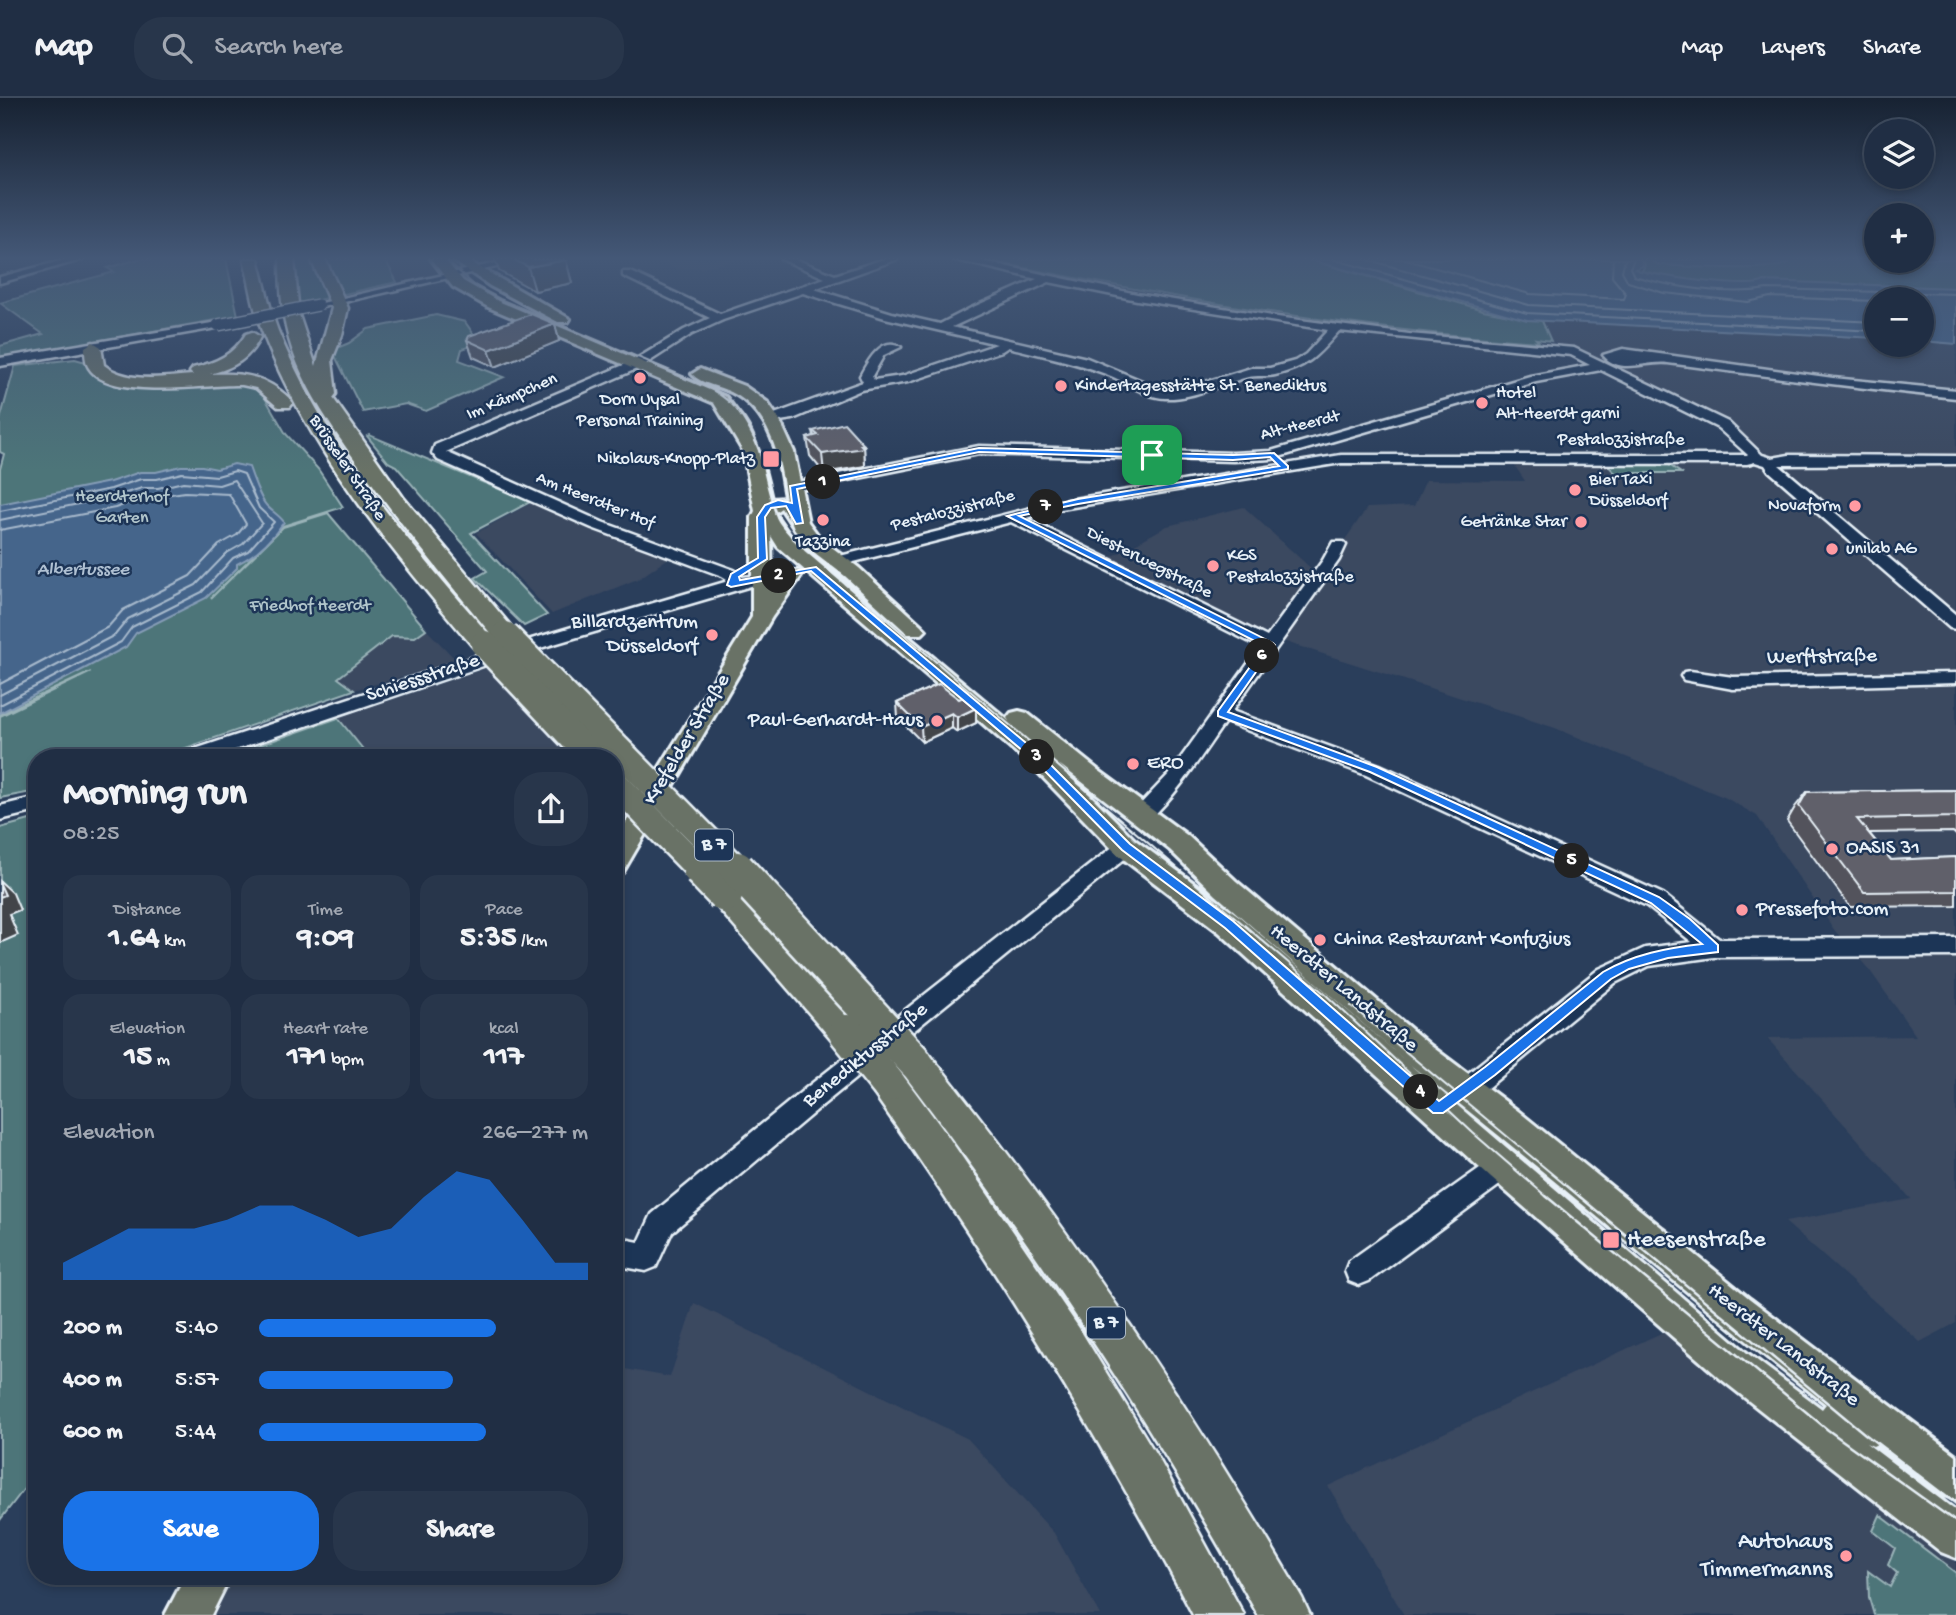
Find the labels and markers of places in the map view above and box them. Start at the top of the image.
marker: Dorn Uysal Personal Training [632,370,648,386]
place label: Kindertagesstätte St. Benediktus [1075,376,1328,397]
marker: Kindertagesstätte St. Benediktus [1053,378,1069,394]
place label: Hotel Alt-Heerdt garni [1496,383,1620,425]
place label: Dorn Uysal Personal Training [576,390,703,432]
marker: Hotel Alt-Heerdt garni [1474,395,1490,411]
pin [1122,425,1182,485]
place label: Nikolaus-Knopp-Platz [597,449,756,470]
marker: Nikolaus-Knopp-Platz [761,449,781,469]
pin: 1 [806,464,840,500]
place label: Bier Taxi Düsseldorf [1588,470,1669,512]
marker: Bier Taxi Düsseldorf [1567,482,1583,498]
pin: 7 [1028,490,1064,524]
place label: Novaform [1768,496,1841,517]
marker: Novaform [1847,498,1863,514]
marker: Tazzina [815,512,831,528]
place label: Getränke Star [1460,512,1569,533]
marker: Getränke Star [1573,514,1589,530]
place label: Tazzina [794,532,852,553]
place label: unilab AG [1846,539,1917,560]
marker: unilab AG [1824,541,1840,557]
place label: KGS Pestalozzistraße [1226,546,1355,588]
marker: KGS Pestalozzistraße [1205,558,1221,574]
pin: 2 [762,559,796,594]
place label: Billardzentrum Düsseldorf [570,611,700,660]
marker: Billardzentrum Düsseldorf [704,627,720,643]
pin: 6 [1244,638,1280,674]
place label: Paul-Gerhardt-Haus [747,709,924,734]
marker: Paul-Gerhardt-Haus [929,713,945,729]
pin: 3 [1020,740,1054,774]
place label: ERO [1147,752,1184,777]
marker: ERO [1125,756,1141,772]
place label: OASIS 31 [1846,837,1920,862]
marker: OASIS 31 [1824,841,1840,857]
pin: 5 [1554,844,1590,878]
place label: Pressefoto.com [1755,898,1889,923]
marker: Pressefoto.com [1734,902,1750,918]
place label: China Restaurant Konfuzius [1334,928,1571,953]
marker: China Restaurant Konfuzius [1312,932,1328,948]
pin: 4 [1404,1074,1438,1110]
place label: Heesenstraße [1627,1226,1766,1255]
marker: Heesenstraße [1601,1230,1621,1250]
place label: Autohaus Timmermanns [1699,1528,1833,1585]
marker: Autohaus Timmermanns [1838,1548,1854,1564]

